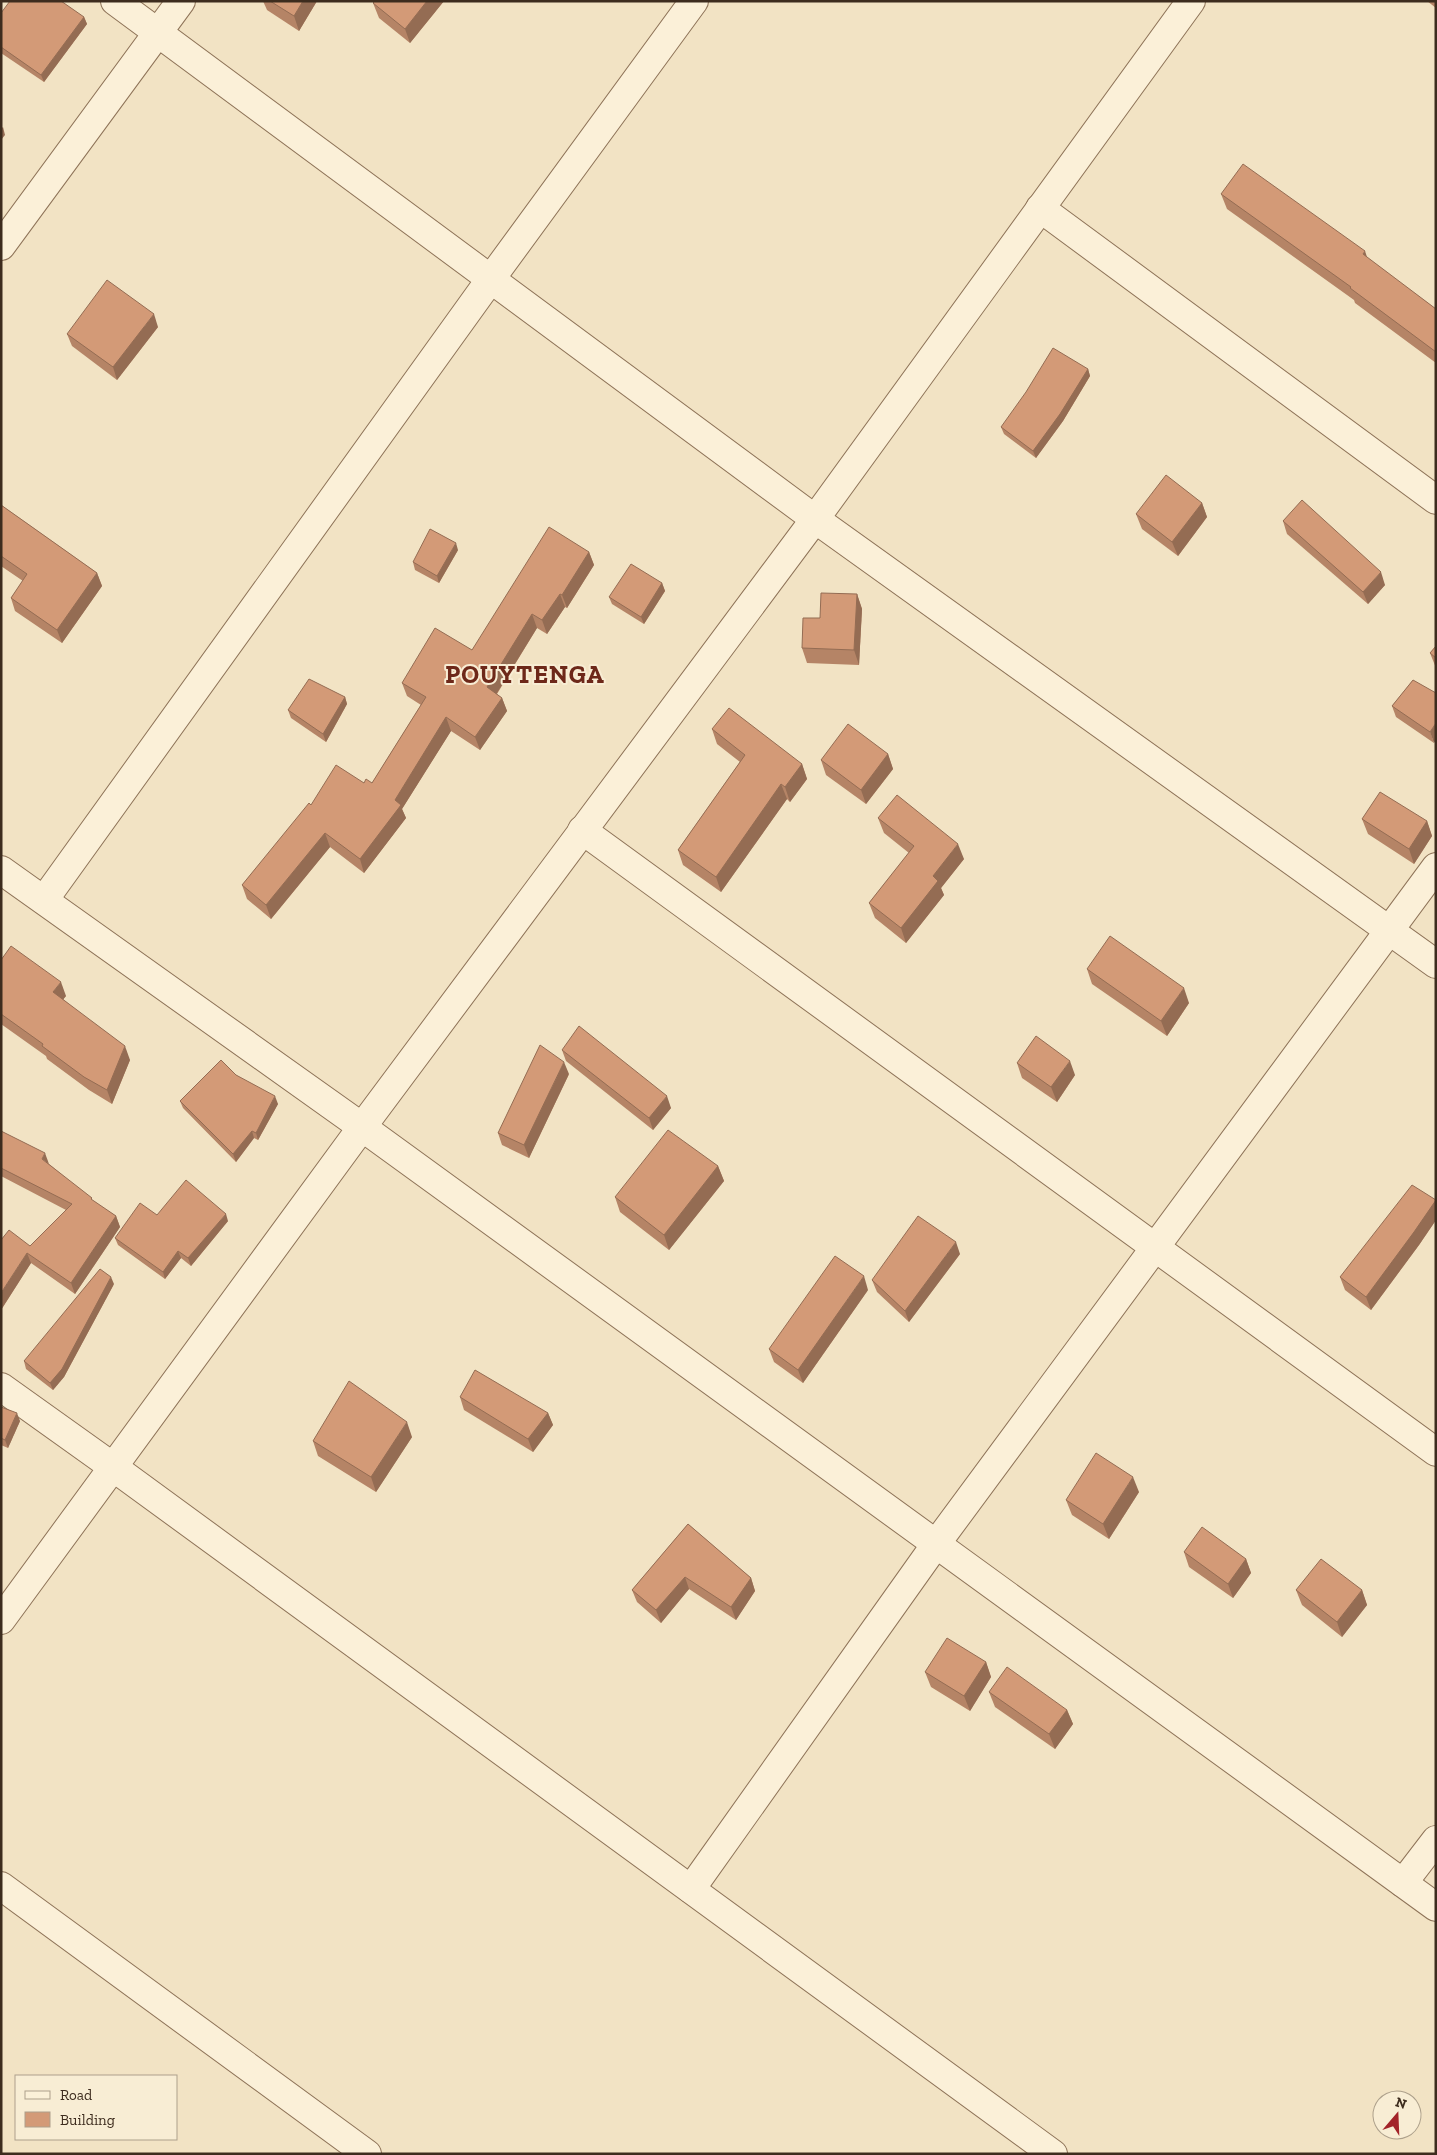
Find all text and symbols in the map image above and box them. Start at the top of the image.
district label: POUYTENGA [445,659,605,689]
legend [15,2075,178,2140]
text: Road [60,2086,93,2104]
north arrow [1372,2090,1422,2140]
text: N [1393,2093,1409,2113]
text: Building [60,2111,115,2129]

